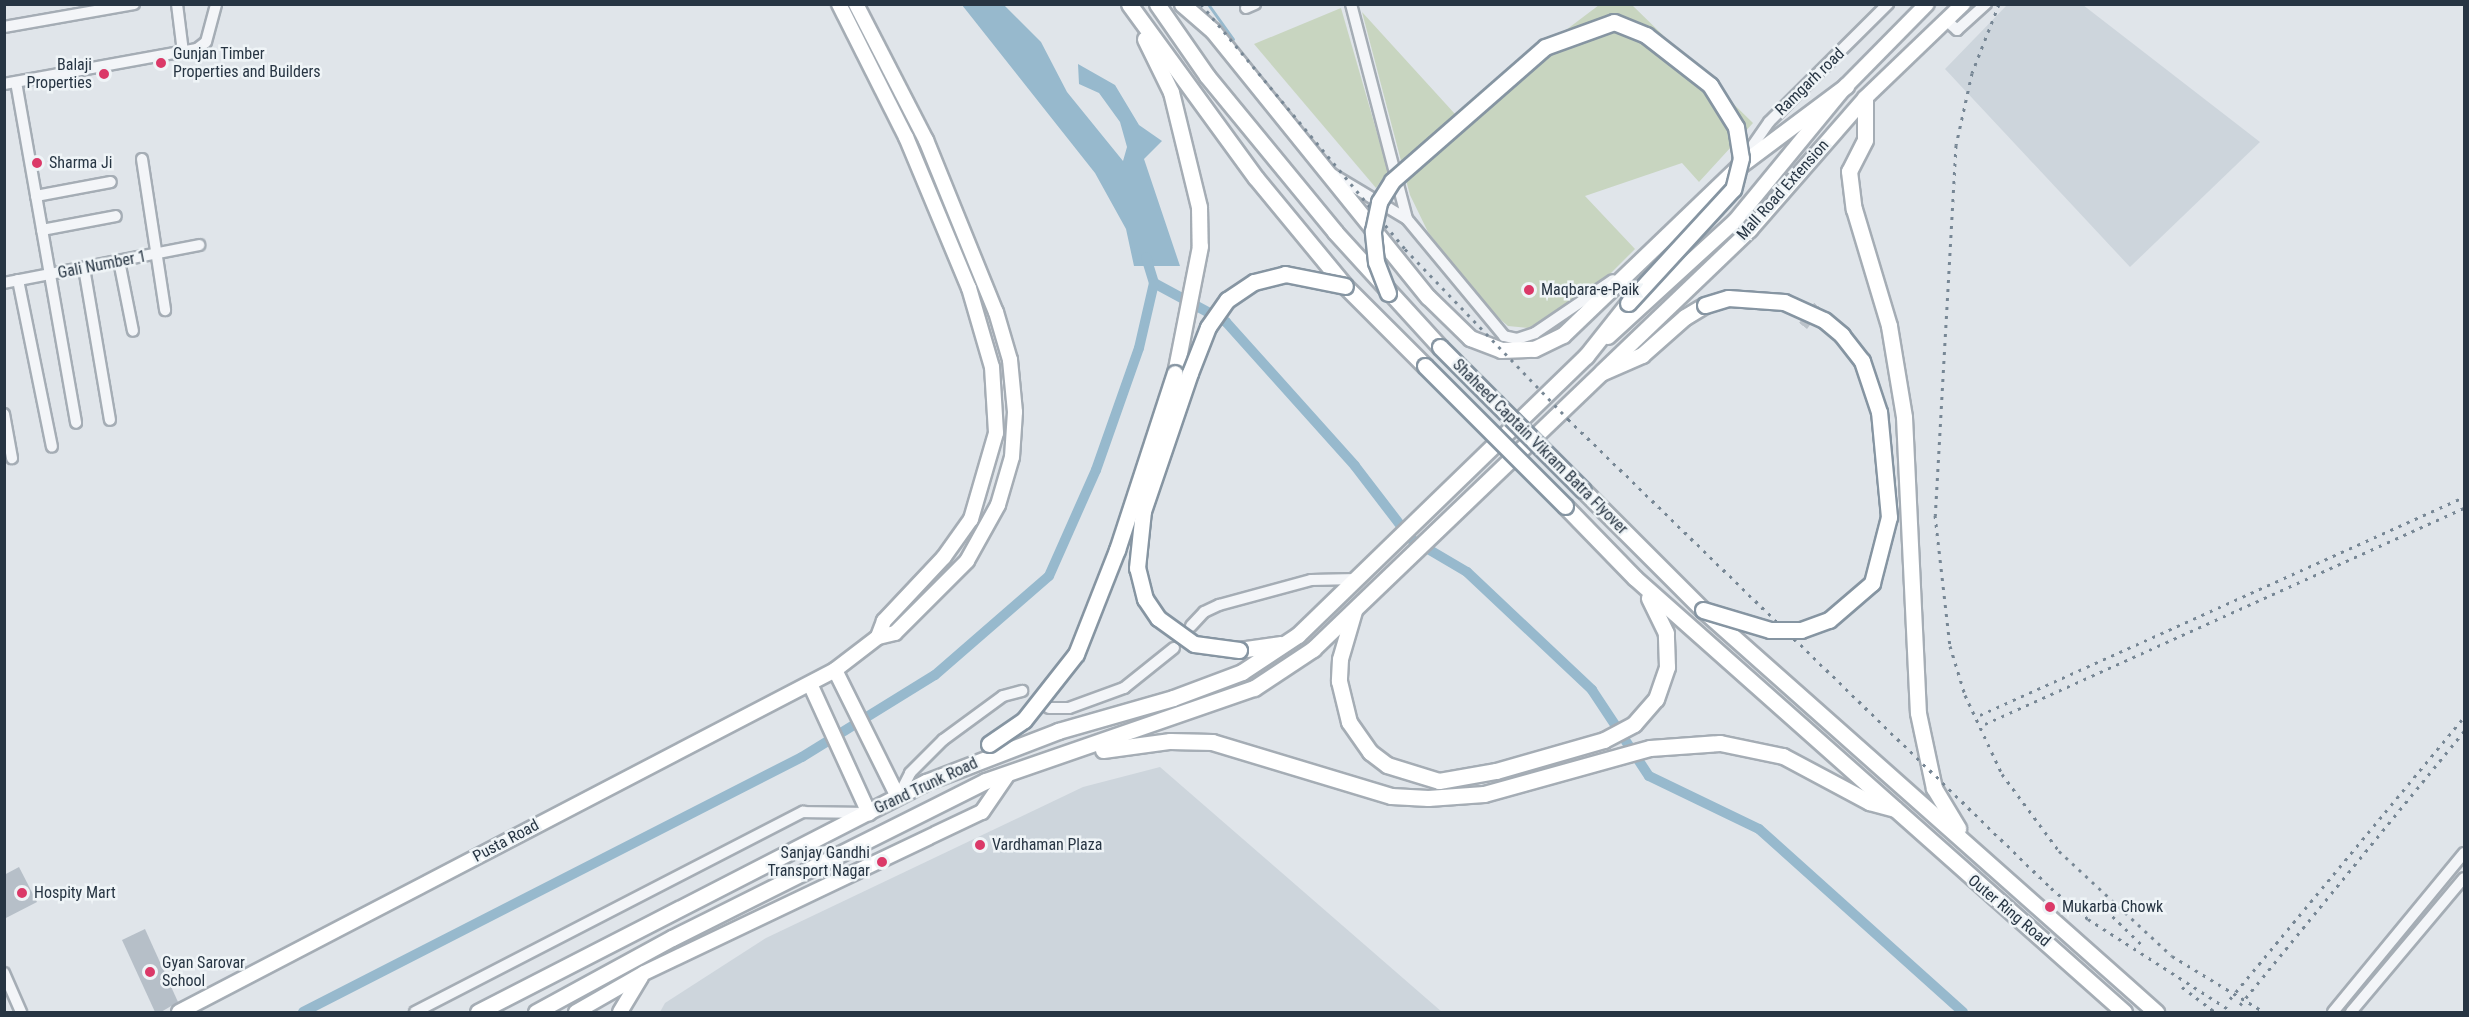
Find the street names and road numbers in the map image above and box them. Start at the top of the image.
street label: Ramgarh road [1772,44,1848,120]
street label: Mall Road Extension [1733,136,1833,244]
street label: Gali Number 1 [56,247,148,283]
street label: Shaheed Captain Vikram Batra Flyover [1448,355,1632,539]
street label: Grand Trunk Road [871,754,981,818]
street label: Pusta Road [470,816,542,866]
street label: Outer Ring Road [1964,871,2054,951]

